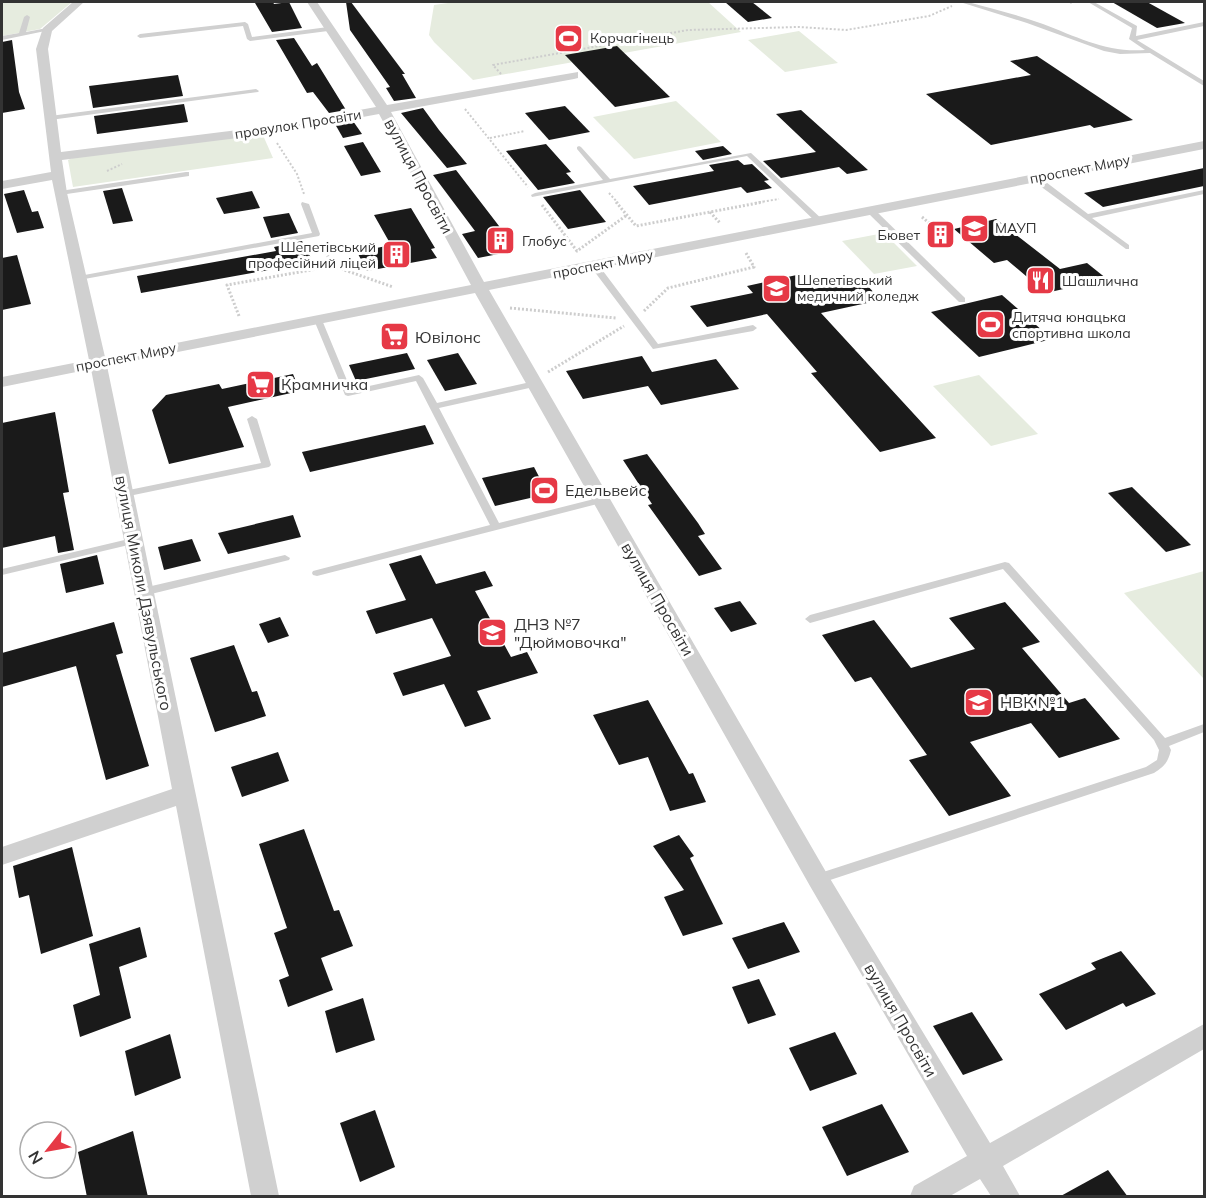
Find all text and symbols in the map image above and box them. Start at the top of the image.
sports icon: Корчагінець [553,22,585,54]
place label: Корчагінець [590,29,675,47]
street label: провулок Просвіти [233,105,363,143]
street label: вулиця Просвіти [380,115,458,237]
street label: проспект Миру [1028,150,1132,188]
school or university icon: МАУП [958,212,990,244]
building icon: Бювет [925,219,957,251]
place label: МАУП [995,219,1037,237]
building icon: Глобус [485,225,517,257]
place label: Бювет [878,226,921,244]
place label: Глобус [522,232,567,250]
place label: Шепетівський професійний ліцей [248,238,376,272]
building icon: Шепетівський професійний ліцей [381,239,413,271]
street label: проспект Миру [551,245,655,283]
restaurant icon: Шашлична [1025,265,1057,297]
place label: Шепетівський медичний коледж [797,271,920,305]
school or university icon: Шепетівський медичний коледж [760,272,792,304]
place label: Шашлична [1062,272,1138,290]
place label: Дитяча юнацька спортивна школа [1012,308,1131,342]
sports icon: Дитяча юнацька спортивна школа [975,309,1007,341]
supermarket icon: Ювілонс [378,321,410,353]
place label: Ювілонс [415,327,481,347]
street label: проспект Миру [74,338,178,376]
supermarket icon: Крамничка [244,368,276,400]
place label: Крамничка [281,374,368,394]
street label: вулиця Миколи Дзявульського [111,474,177,712]
sports icon: Едельвейс [528,474,560,506]
place label: Едельвейс [565,480,647,500]
street label: вулиця Просвіти [617,539,699,659]
place label: ДНЗ №7 "Дюймовочка" [514,614,626,652]
school or university icon: ДНЗ №7 "Дюймовочка" [477,617,509,649]
school or university icon: НВК №1 [963,686,995,718]
place label: НВК №1 [1000,692,1065,712]
street label: вулиця Просвіти [860,960,942,1080]
north arrow [18,1120,78,1180]
text: N [23,1147,47,1168]

